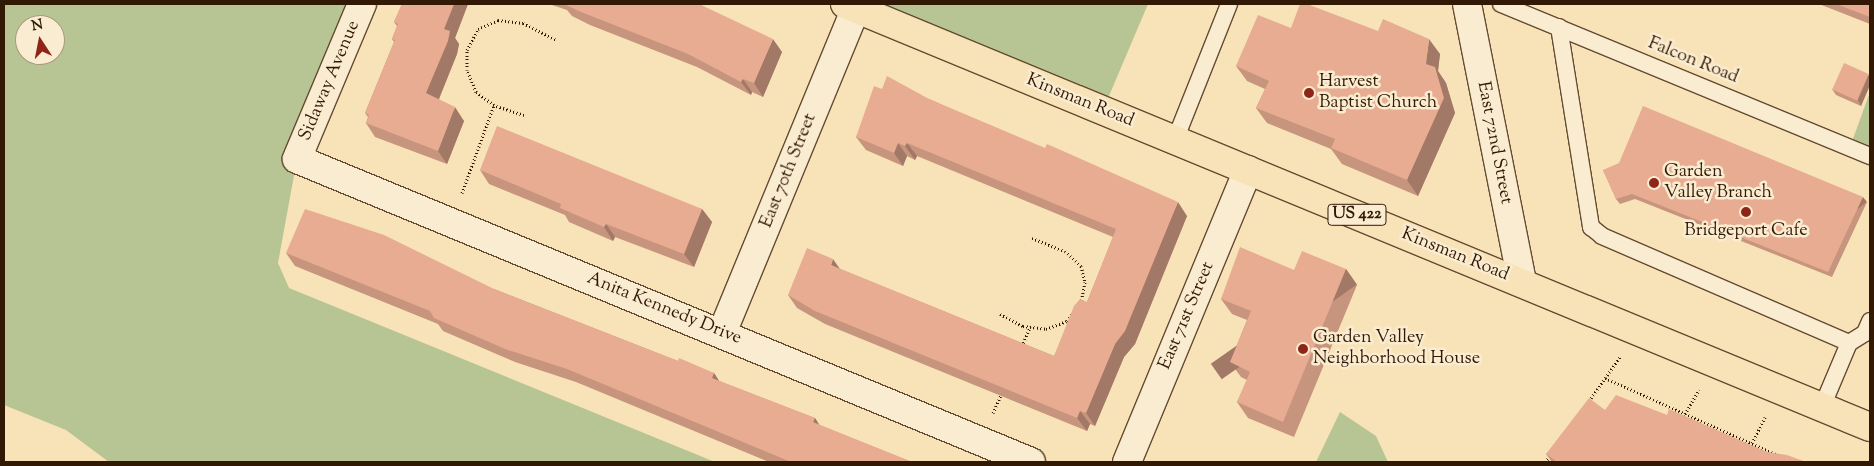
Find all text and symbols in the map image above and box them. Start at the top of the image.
north arrow [15,15,65,65]
text: N [30,15,45,37]
street label: Sidaway Avenue [295,18,365,144]
street label: Falcon Road [1645,33,1741,89]
street label: Kinsman Road [1023,70,1137,132]
place label: Harvest Baptist Church [1319,72,1437,115]
street label: East 72nd Street [1472,80,1516,206]
marker: Harvest Baptist Church [1303,87,1315,99]
street label: East 70th Street [756,111,822,231]
place label: Garden Valley Branch [1664,162,1772,204]
marker: Garden Valley Branch [1648,177,1660,189]
road number: US 422 [1327,202,1387,228]
marker: Bridgeport Cafe [1740,206,1752,218]
place label: Bridgeport Cafe [1684,220,1808,242]
street label: Kinsman Road [1398,224,1512,286]
street label: East 71st Street [1155,259,1219,373]
street label: Anita Kennedy Drive [584,268,744,350]
place label: Garden Valley Neighborhood House [1313,328,1480,370]
marker: Garden Valley Neighborhood House [1297,343,1309,355]

